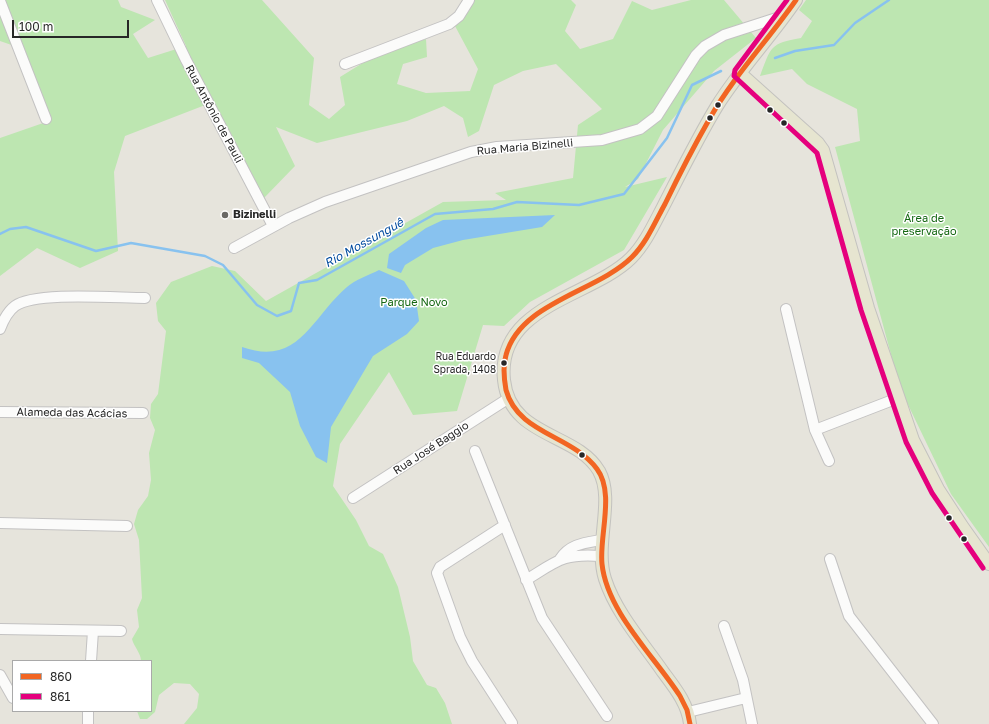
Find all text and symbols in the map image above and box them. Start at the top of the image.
scale bar [14,12,131,38]
text: 100 m [19,19,53,34]
street label: Rua Antônio de Pauli [183,63,245,165]
unlabelled marker [713,100,723,110]
unlabelled marker [765,105,775,115]
unlabelled marker [705,113,715,123]
unlabelled marker [779,118,789,128]
street label: Rua Maria Bizinelli [476,136,574,158]
place label: Bizinelli [233,208,276,222]
marker: Bizinelli [220,210,230,220]
park label: Área de preservação [891,212,957,238]
water label: Rio Mossunguê [322,215,406,271]
park label: Parque Novo [380,296,448,310]
place label: Rua Eduardo Sprada, 1408 [433,351,496,374]
marker: Rua Eduardo Sprada, 1408 [499,358,509,368]
street label: Alameda das Acácias [17,405,127,421]
street label: Rua José Baggio [391,419,471,477]
unlabelled marker [577,450,587,460]
unlabelled marker [944,513,954,523]
unlabelled marker [959,534,969,544]
legend [12,660,152,712]
text: 860 [50,669,72,684]
text: 861 [50,689,70,704]

